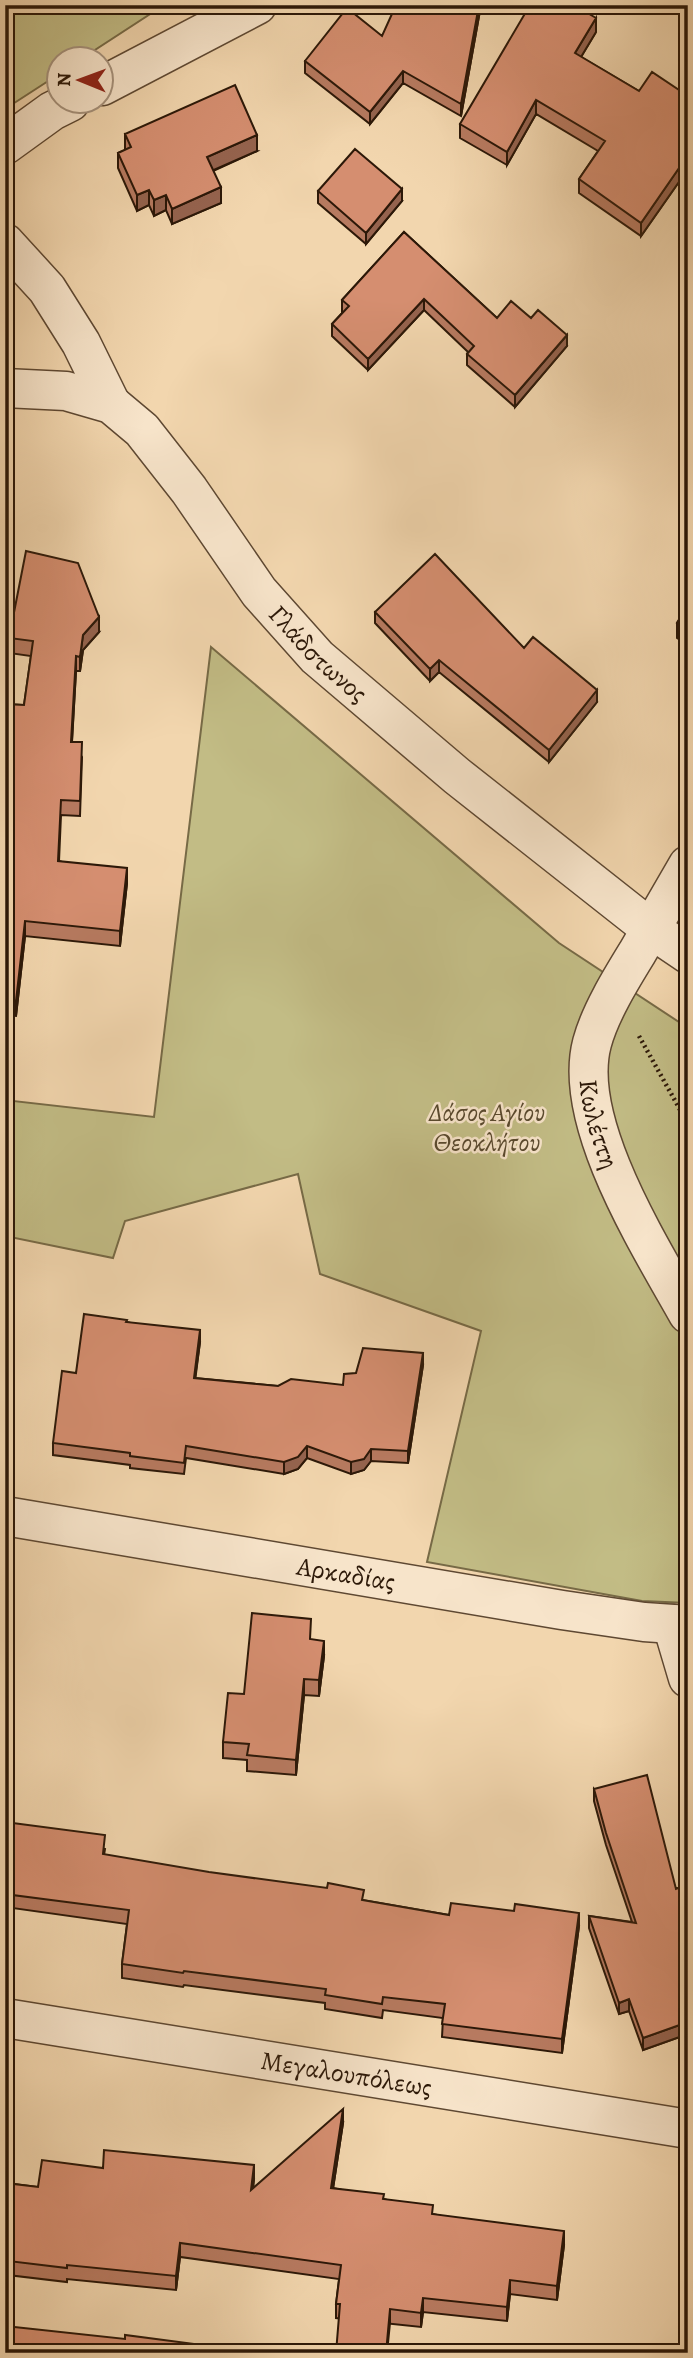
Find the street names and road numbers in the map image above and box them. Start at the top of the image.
street label: Γλάδστωνος [261,597,375,711]
street label: Κωλέττη [571,1078,627,1174]
street label: Αρκαδίας [293,1548,398,1600]
street label: Μεγαλουπόλεως [258,2043,435,2105]

